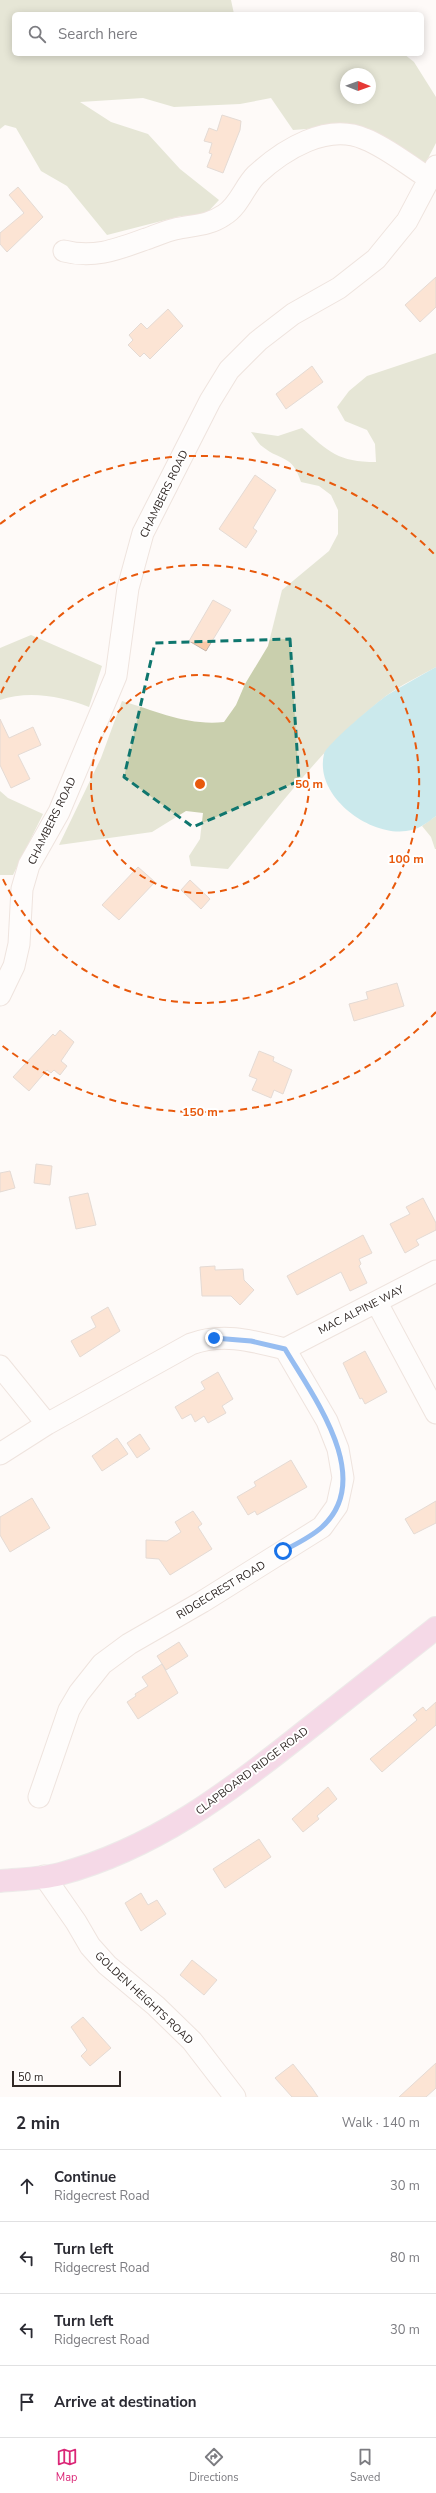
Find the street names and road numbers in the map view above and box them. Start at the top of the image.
street label: CHAMBERS ROAD [136,448,192,540]
street label: CHAMBERS ROAD [24,775,80,867]
street label: MAC ALPINE WAY [316,1282,407,1338]
street label: RIDGECREST ROAD [174,1557,268,1623]
street label: CLAPBOARD RIDGE ROAD [193,1724,311,1818]
street label: GOLDEN HEIGHTS ROAD [91,1948,197,2048]

